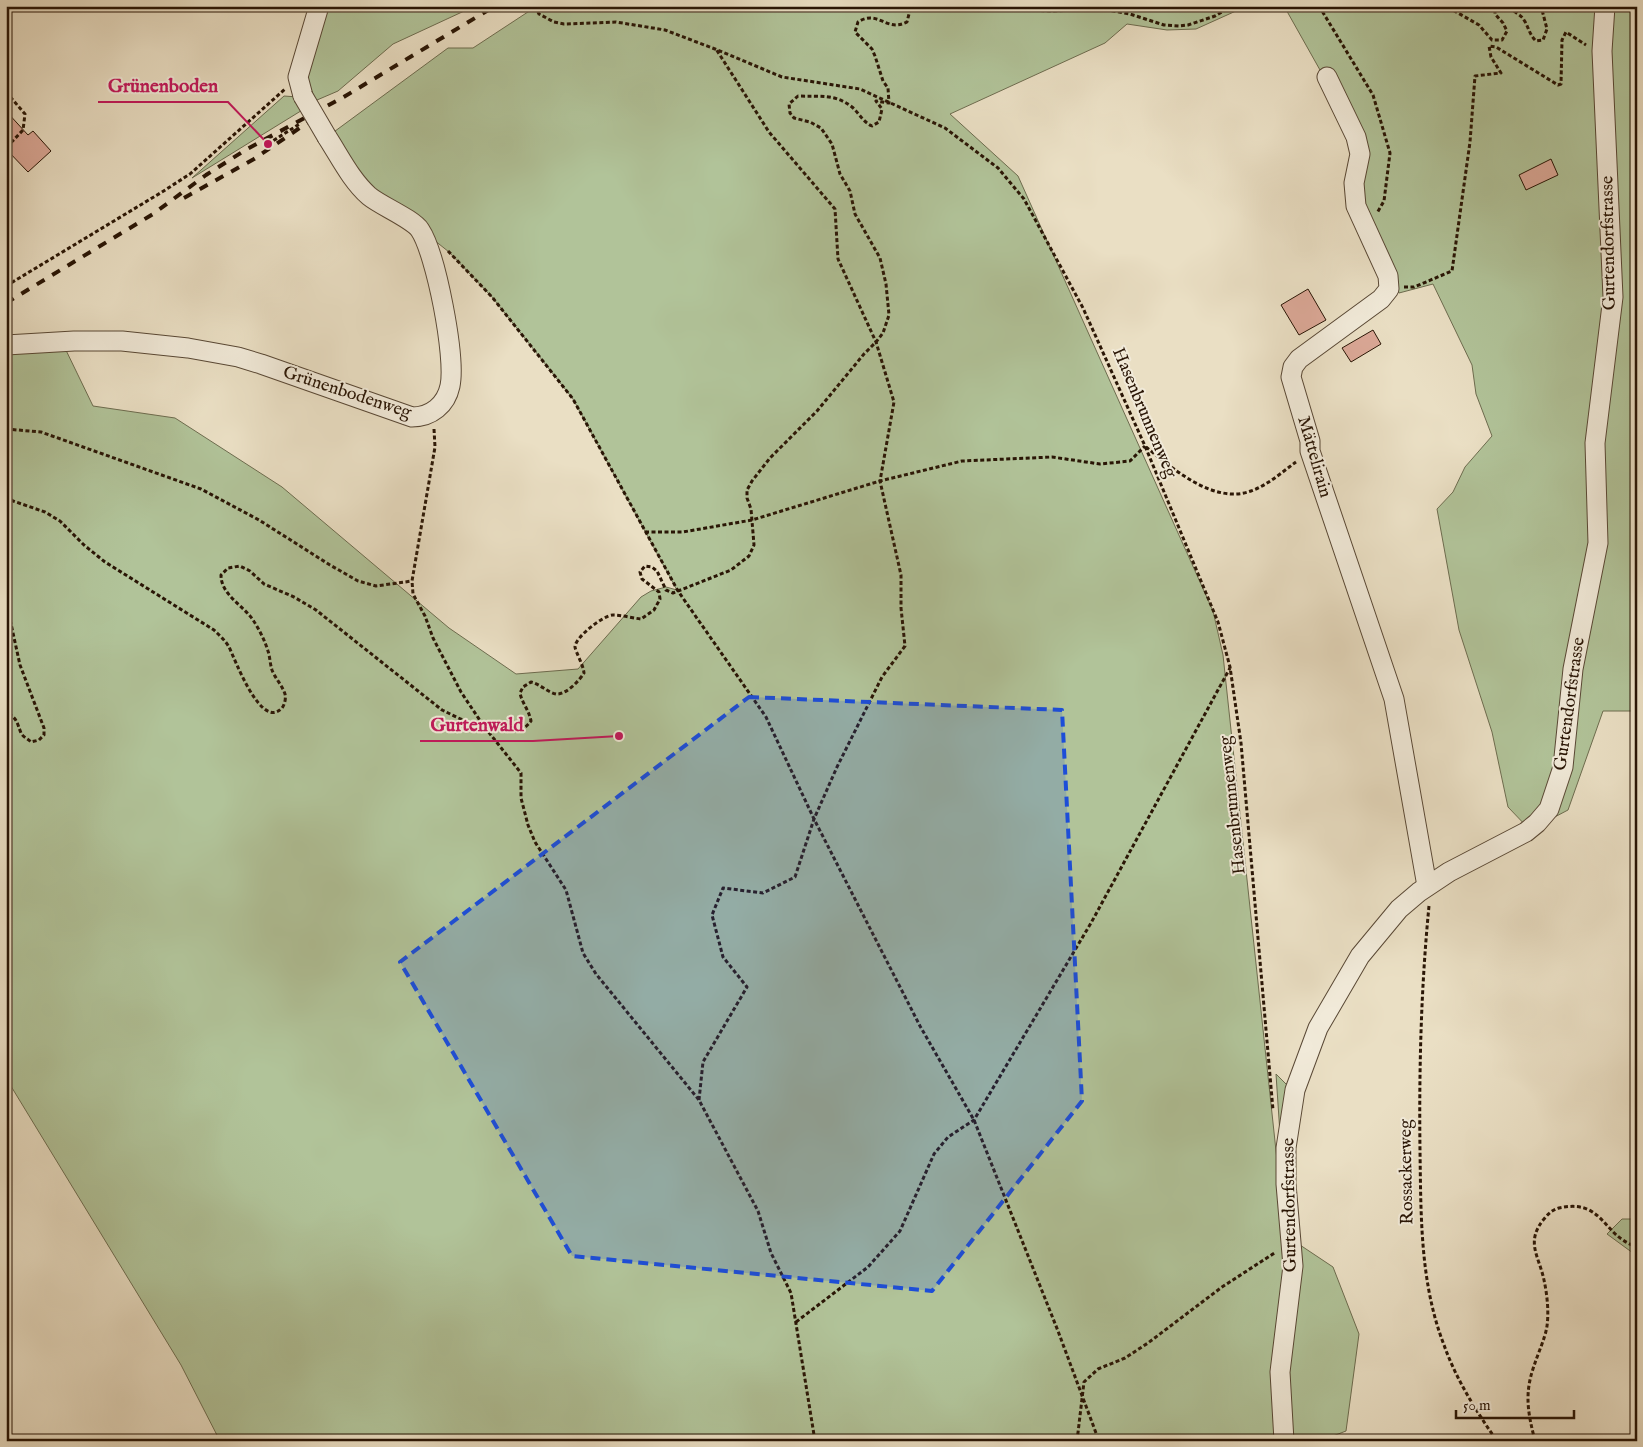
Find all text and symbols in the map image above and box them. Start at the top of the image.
callout: Grünenboden [98,68,228,102]
text: Grünenboden [108,75,218,99]
street label: Gurtendorfstrasse [1596,176,1622,310]
street label: Hasenbrunnenweg [1106,344,1182,482]
street label: Grünenbodenweg [280,361,414,425]
street label: Mättelirain [1291,414,1337,501]
street label: Gurtendorfstrasse [1549,636,1591,772]
callout: Gurtenwald [420,707,533,741]
text: Gurtenwald [430,714,524,738]
street label: Hasenbrunnenweg [1214,734,1252,876]
street label: Rossackerweg [1395,1119,1419,1225]
street label: Gurtendorfstrasse [1277,1138,1303,1272]
scale bar [1456,1387,1573,1419]
text: 50 m [1463,1396,1491,1415]

